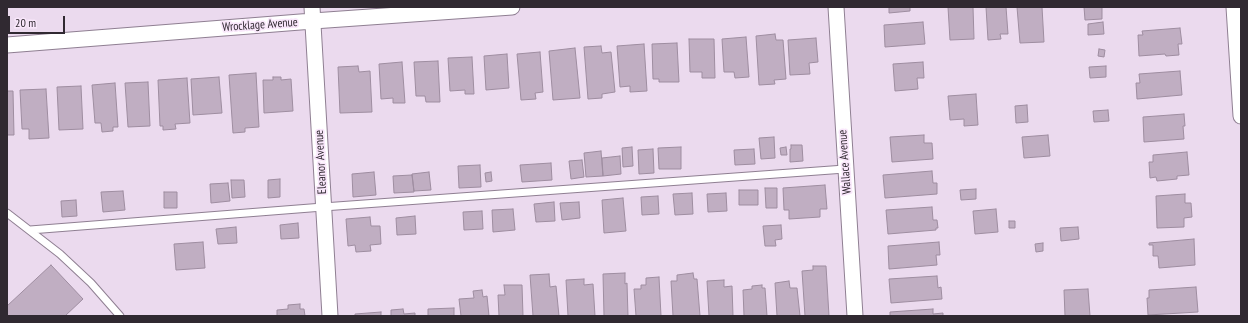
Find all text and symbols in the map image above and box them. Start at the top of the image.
scale bar [10,8,67,34]
text: 20 m [15,15,36,30]
street label: Wrocklage Avenue [222,15,298,35]
street label: Wallace Avenue [836,129,854,195]
street label: Eleanor Avenue [312,130,330,194]

